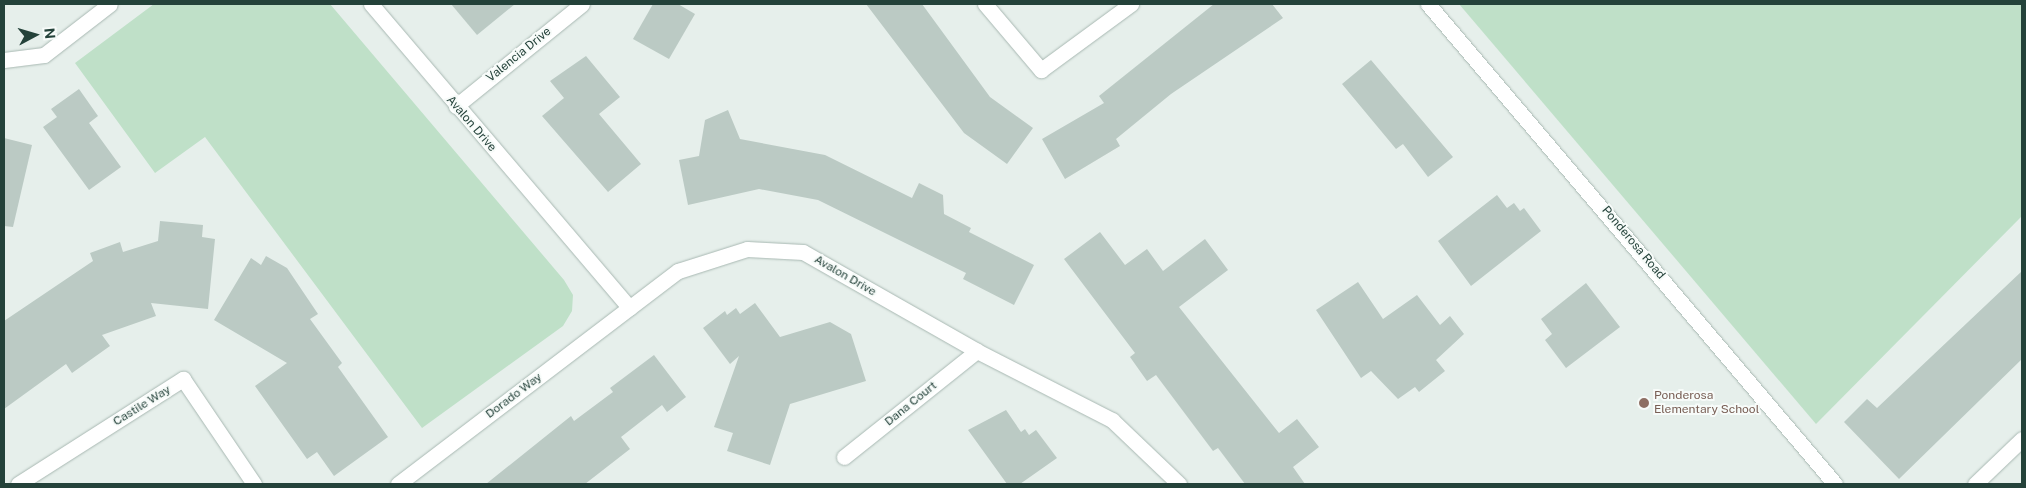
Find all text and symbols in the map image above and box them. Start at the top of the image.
north arrow [10,10,60,60]
street label: Valencia Drive [484,25,554,85]
text: N [41,27,58,40]
street label: Avalon Drive [443,93,499,155]
street label: Ponderosa Road [1598,204,1668,282]
street label: Avalon Drive [812,253,878,299]
street label: Dorado Way [483,370,545,422]
street label: Dana Court [882,379,940,429]
street label: Castile Way [111,383,173,429]
place label: Ponderosa Elementary School [1654,389,1759,417]
marker: Ponderosa Elementary School [1638,397,1650,409]

